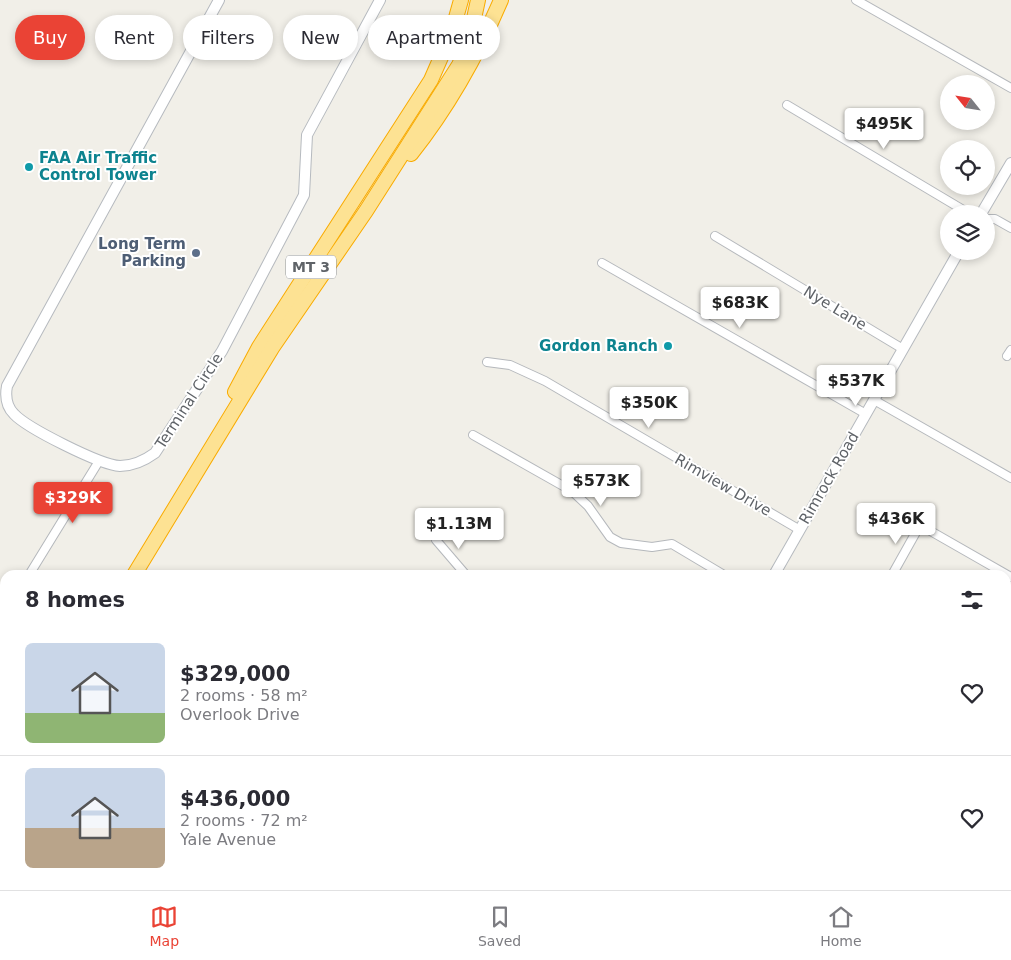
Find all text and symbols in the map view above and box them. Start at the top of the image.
chip: Buy [15,15,85,60]
chip: Rent [95,15,173,60]
chip: Filters [183,15,273,60]
chip: New [283,15,358,60]
chip: Apartment [368,15,500,60]
north arrow [940,75,995,130]
map controls [940,75,995,260]
pin: $495K [849,108,919,150]
text: $495K [856,114,912,133]
button: locate [940,140,995,195]
place label: FAA Air Traffic Control Tower [39,149,157,184]
marker: FAA Air Traffic Control Tower [23,161,35,173]
button: layers [940,205,995,260]
place label: Long Term Parking [98,235,186,270]
marker: Long Term Parking [190,247,202,259]
road number: MT 3 [286,256,336,278]
street label: Nye Lane [800,282,870,334]
pin: $683K [705,286,775,329]
text: $683K [712,293,768,312]
place label: Gordon Ranch [539,337,658,355]
marker: Gordon Ranch [662,340,674,352]
street label: Terminal Circle [151,350,227,453]
pin: $537K [821,364,891,407]
text: $537K [828,371,884,390]
pin: $350K [614,386,684,429]
text: $350K [621,393,677,412]
street label: Rimrock Road [795,429,863,527]
street label: Rimview Drive [672,450,774,520]
pin: $573K [566,464,636,507]
text: $573K [573,471,629,490]
pin: $329K [38,482,108,524]
text: $329K [45,488,101,507]
pin: $436K [861,502,931,545]
pin: $1.13M [418,508,500,550]
text: $436K [868,509,924,528]
text: $1.13M [426,514,492,533]
icon: filters [958,586,986,614]
text: 8 homes [25,588,125,612]
text: $329,000 [180,662,290,686]
icon: home [65,663,125,723]
icon: heart [958,679,986,707]
text: 2 rooms · 58 m² [180,686,308,705]
text: Overlook Drive [180,705,300,724]
text: $436,000 [180,787,290,811]
icon: home [65,788,125,848]
icon: heart [958,804,986,832]
text: 2 rooms · 72 m² [180,811,308,830]
text: Yale Avenue [180,830,276,849]
tab: Map [149,903,179,949]
tab: Saved [478,903,521,949]
tab: Home [820,903,862,949]

